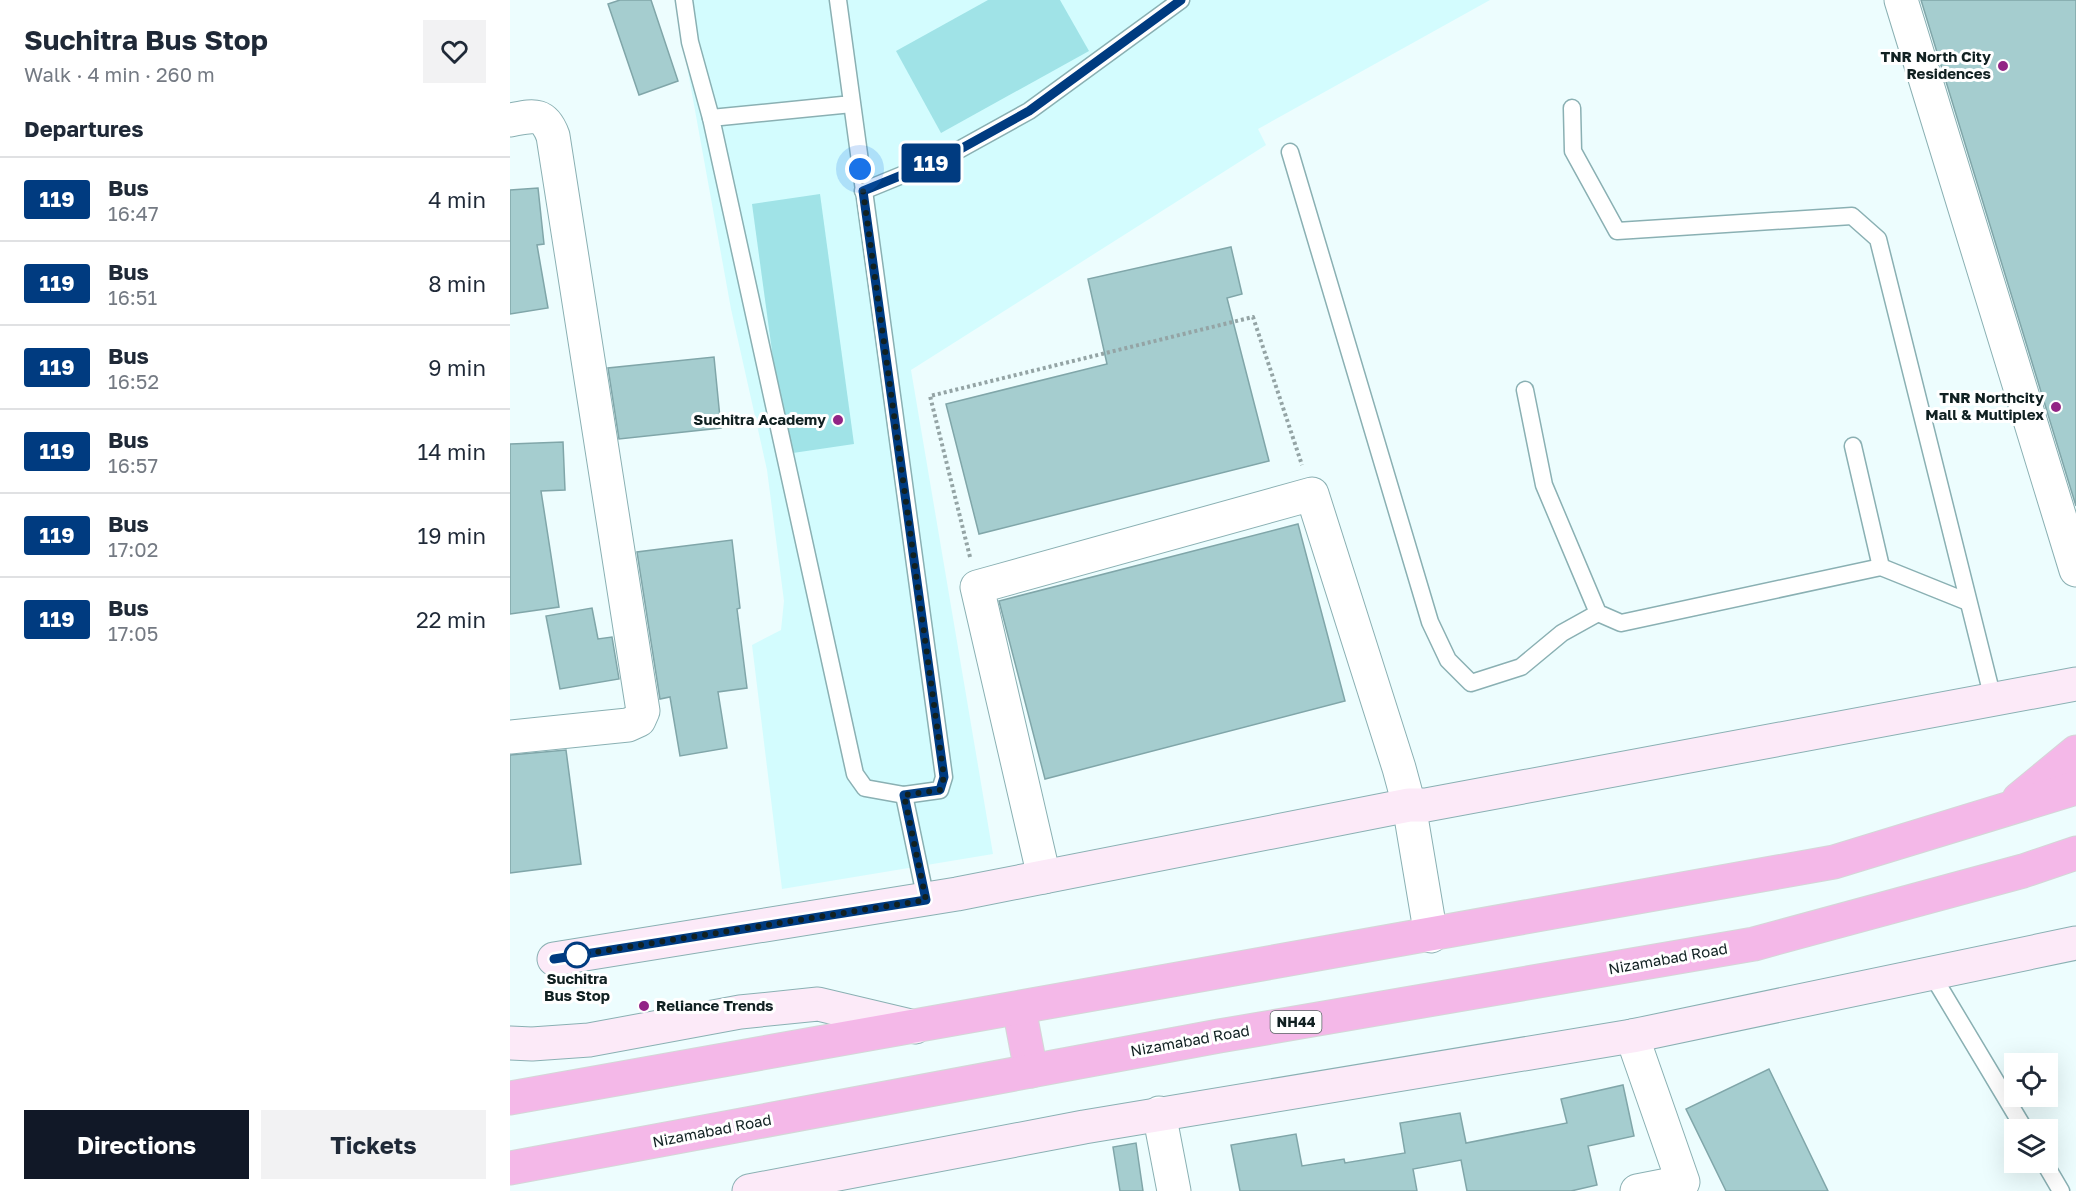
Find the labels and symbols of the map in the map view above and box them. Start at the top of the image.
place label: TNR North City Residences [1880,47,1991,82]
marker: TNR North City Residences [1996,59,2010,73]
line badge: 119 [896,144,966,182]
your location [845,154,875,184]
place label: TNR Northcity Mall & Multiplex [1925,388,2044,423]
marker: TNR Northcity Mall & Multiplex [2049,400,2063,414]
place label: Suchitra Academy [693,410,826,428]
marker: Suchitra Academy [831,413,845,427]
street label: Nizamabad Road [1607,939,1729,977]
marker: Suchitra Bus Stop [564,942,590,968]
place label: Suchitra Bus Stop [544,969,610,1004]
place label: Reliance Trends [656,996,774,1014]
marker: Reliance Trends [637,999,651,1013]
road number: NH44 [1270,1011,1322,1033]
street label: Nizamabad Road [1129,1021,1251,1059]
street label: Nizamabad Road [651,1110,773,1150]

